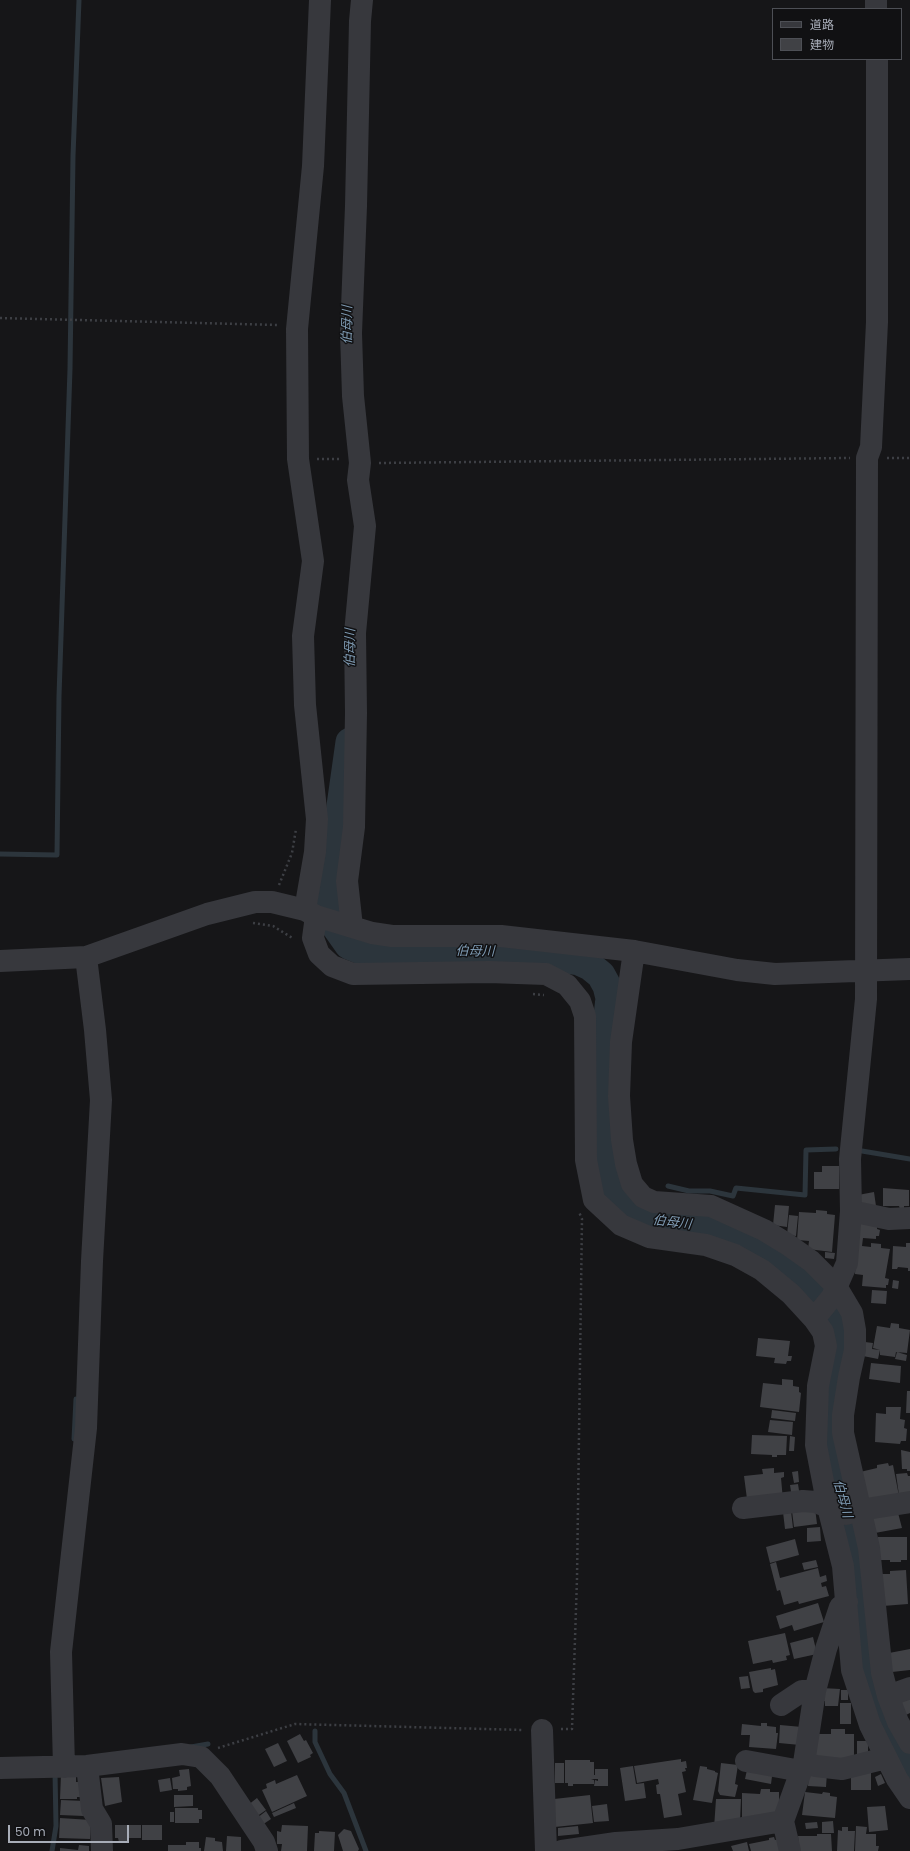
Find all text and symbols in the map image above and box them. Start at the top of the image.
legend [772,8,902,60]
text: 道路 [810,16,834,33]
text: 建物 [810,36,834,53]
water label: 伯母川 [340,305,356,345]
water label: 伯母川 [343,628,359,668]
water label: 伯母川 [455,944,495,960]
water label: 伯母川 [652,1213,692,1233]
water label: 伯母川 [829,1478,855,1520]
scale bar [10,1817,131,1843]
text: 50 m [15,1823,46,1840]

